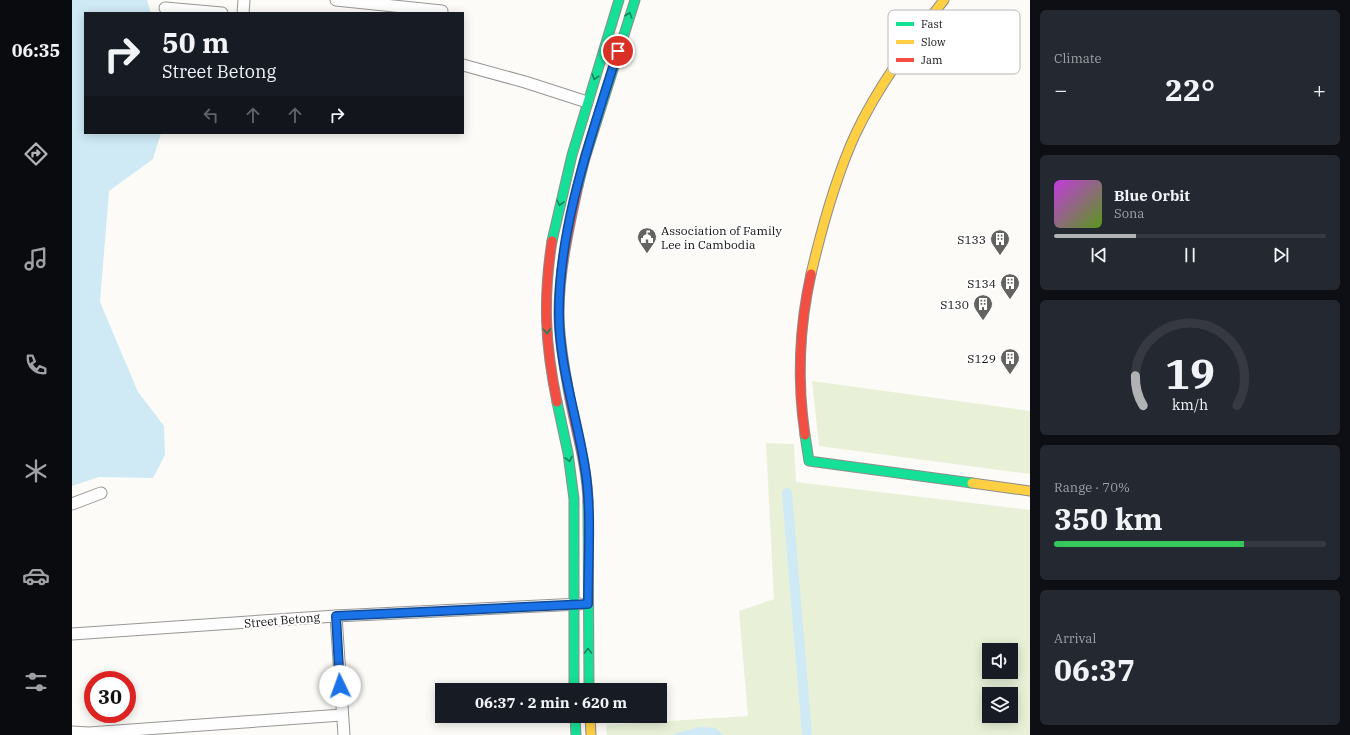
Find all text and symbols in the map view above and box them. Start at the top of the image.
legend [888,10,1020,74]
one-way arrow [625,11,633,18]
text: Fast [921,17,943,31]
text: 50 m [162,24,229,61]
icon: right [96,28,148,80]
pin [601,34,635,68]
text: Slow [921,35,946,49]
text: 06:35 [12,39,60,62]
icon: arrive [607,40,629,62]
text: Climate [1054,50,1101,67]
text: Jam [921,53,943,67]
text: Street Betong [162,60,276,83]
text: 22° [1165,70,1215,109]
one-way arrow [591,74,600,81]
text: − [1054,75,1067,104]
text: + [1313,75,1326,104]
icon: left [200,104,222,126]
icon: ahead [242,104,264,126]
icon: ahead [284,104,306,126]
icon: right [326,104,348,126]
icon: directions [22,140,50,168]
text: Blue Orbit [1114,186,1190,205]
one-way arrow [556,199,565,206]
text: Sona [1114,205,1144,222]
place label: Association of Family Lee in Cambodia [661,223,782,252]
public building icon: Association of Family Lee in Cambodia [636,226,658,254]
building icon: S133 [989,228,1011,256]
place label: S133 [957,232,986,247]
icon: previous [1088,244,1110,266]
icon: pause [1179,244,1201,266]
icon: next [1270,244,1292,266]
icon: music [22,245,50,273]
building icon: S134 [999,272,1021,300]
place label: S134 [967,276,996,291]
building icon: S130 [972,293,994,321]
place label: S130 [940,297,969,312]
one-way arrow [542,328,551,334]
text: 19 [1165,345,1215,399]
building icon: S129 [999,347,1021,375]
icon: phone [22,351,50,379]
place label: S129 [967,351,996,366]
text: km/h [1172,394,1208,413]
one-way arrow [565,456,573,462]
icon: climate [22,457,50,485]
text: Range · 70% [1054,479,1130,496]
text: 350 km [1054,499,1163,538]
icon: car [22,562,50,590]
street label: Street Betong [243,609,321,631]
text: Arrival [1054,630,1096,647]
map controls [982,643,1018,723]
button: sound [982,643,1018,679]
one-way arrow [584,648,592,654]
text: 06:37 [1054,650,1135,689]
position arrow [319,665,361,707]
icon: filters [22,668,50,696]
speed limit sign: 30 [84,671,136,723]
button: layers [982,687,1018,723]
text: 06:37 · 2 min · 620 m [475,693,627,712]

